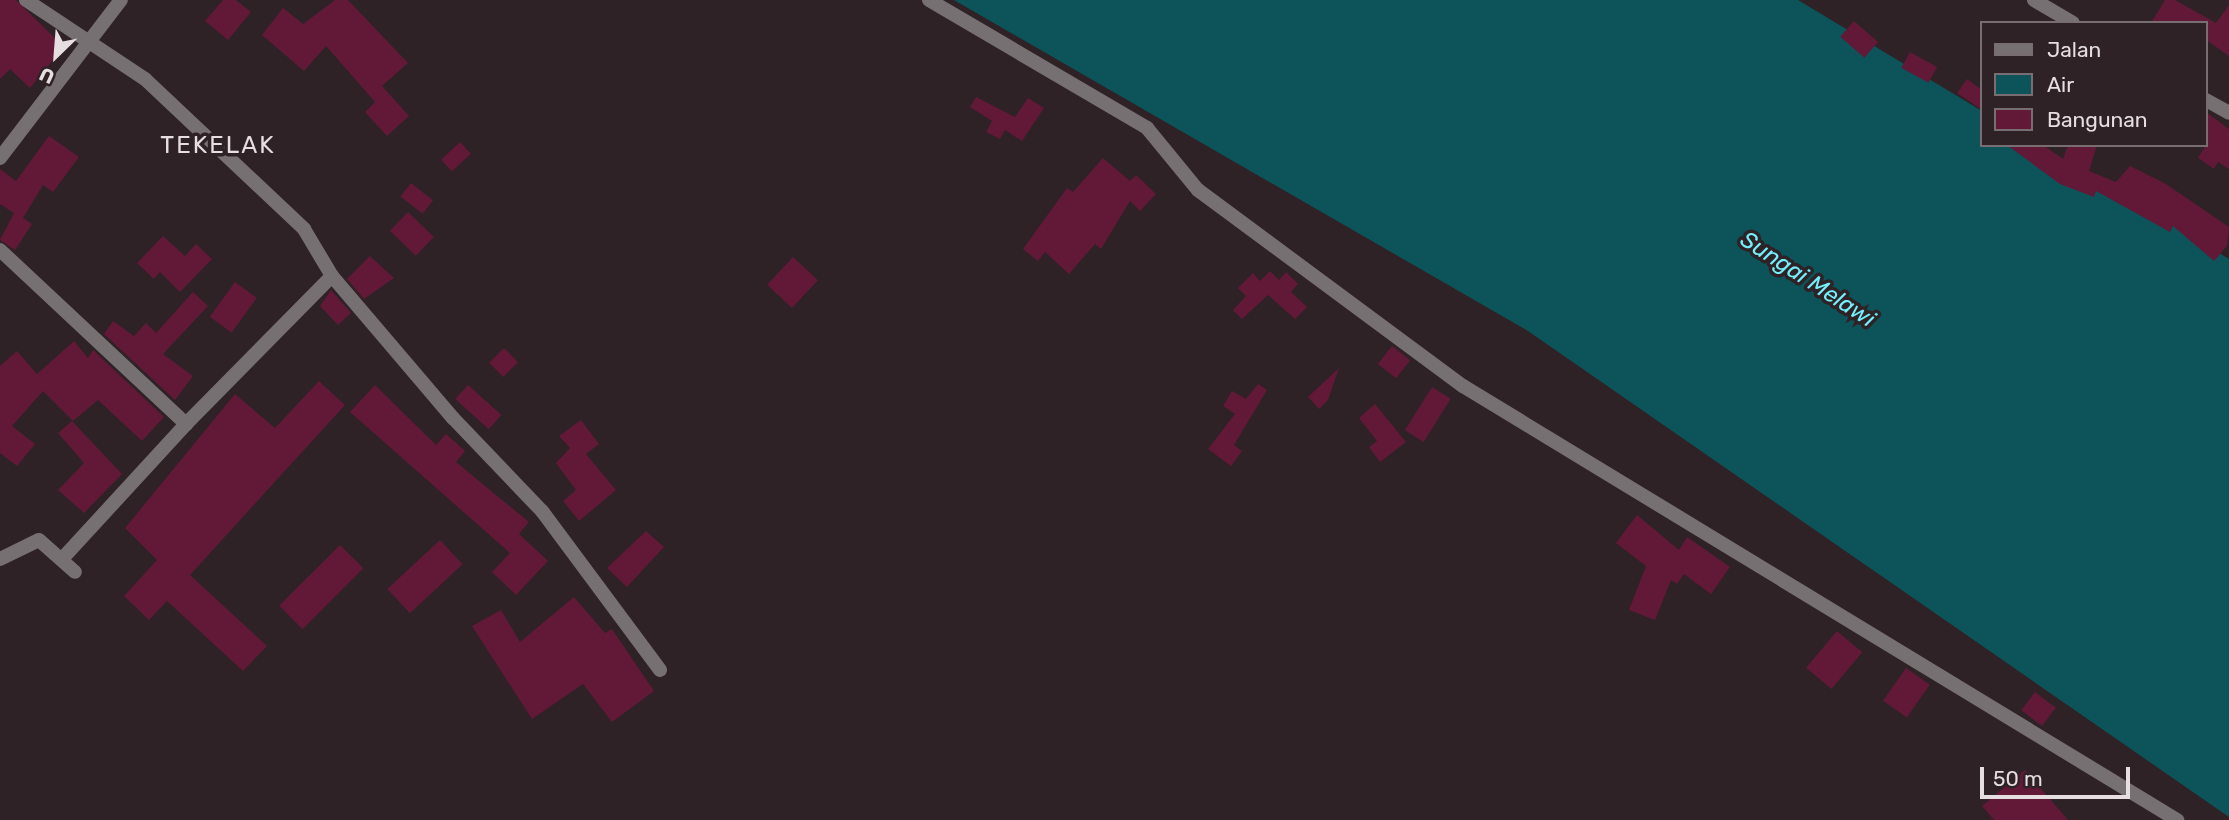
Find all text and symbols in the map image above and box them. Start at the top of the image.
north arrow [21,21,91,91]
legend [1980,21,2208,147]
text: Jalan [2047,37,2101,62]
text: U [36,62,58,89]
text: Air [2047,72,2074,97]
text: Bangunan [2047,107,2148,132]
district label: TEKELAK [161,132,275,160]
water label: Sungai Melawi [1736,225,1880,333]
scale bar [1984,754,2134,798]
text: 50 m [1993,766,2043,791]

